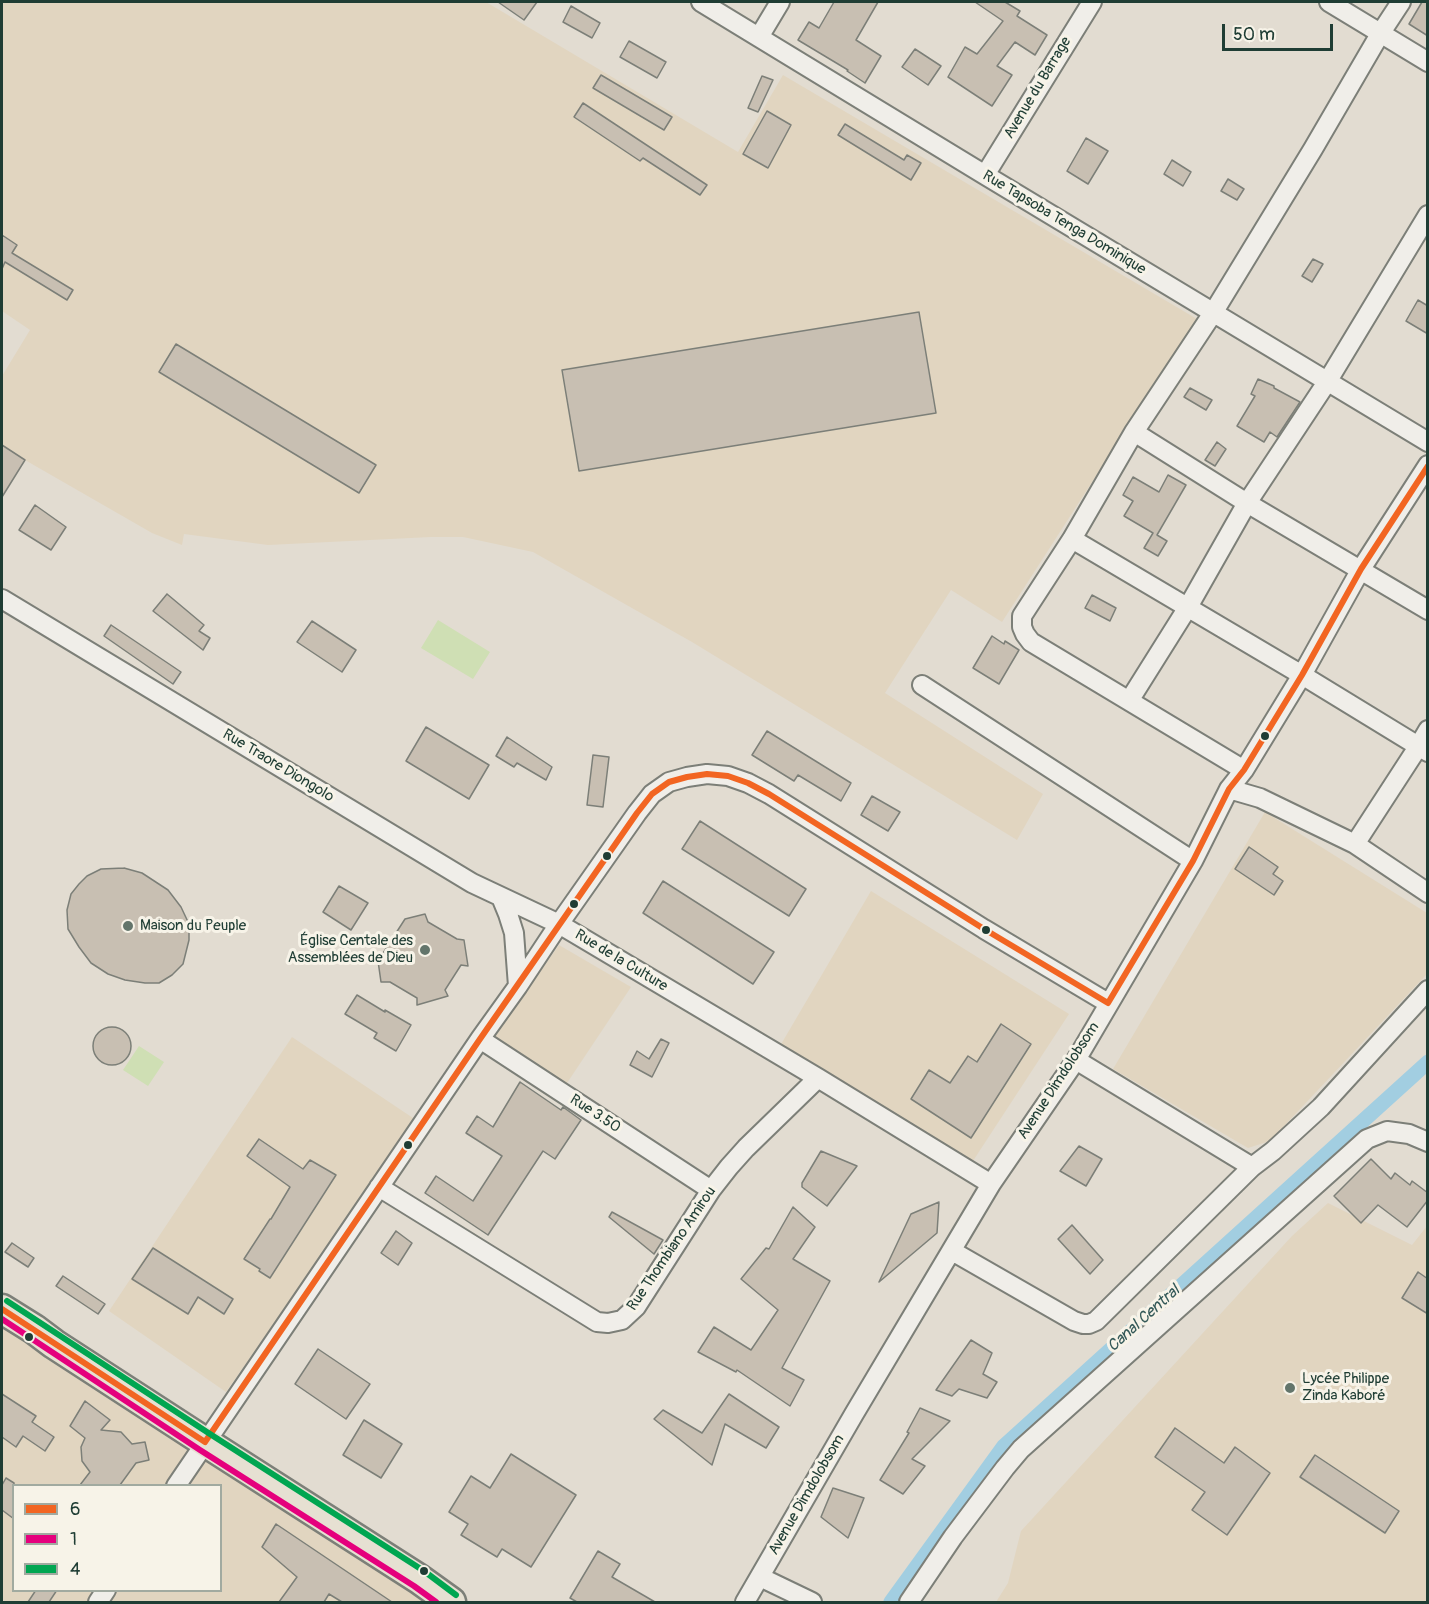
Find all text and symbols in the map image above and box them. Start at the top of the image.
scale bar [1225,12,1336,50]
text: 50 m [1233,23,1275,46]
street label: Avenue du Barrage [1001,34,1075,142]
street label: Rue Tapsoba Tenga Dominique [979,167,1149,279]
street label: Rue Traore Diongolo [219,726,337,806]
unlabelled marker [1259,730,1271,742]
unlabelled marker [601,850,613,862]
unlabelled marker [568,898,580,910]
place label: Maison du Peuple [140,917,246,935]
marker: Maison du Peuple [121,919,135,933]
unlabelled marker [980,924,992,936]
street label: Rue de la Culture [571,926,671,996]
place label: Église Centale des Assemblées de Dieu [288,932,413,967]
marker: Église Centale des Assemblées de Dieu [418,943,432,957]
street label: Avenue Dimdolobsom [1014,1019,1104,1143]
street label: Rue 3.50 [566,1091,624,1137]
unlabelled marker [402,1139,414,1151]
street label: Rue Thombiano Amirou [624,1183,720,1315]
water label: Canal Central [1104,1282,1184,1356]
unlabelled marker [23,1331,35,1343]
place label: Lycée Philippe Zinda Kaboré [1302,1370,1389,1405]
marker: Lycée Philippe Zinda Kaboré [1283,1381,1297,1395]
street label: Avenue Dimdolobsom [765,1432,849,1558]
legend [12,1484,222,1592]
text: 6 [70,1498,80,1521]
text: 1 [70,1528,77,1551]
text: 4 [70,1558,80,1581]
unlabelled marker [418,1565,430,1577]

